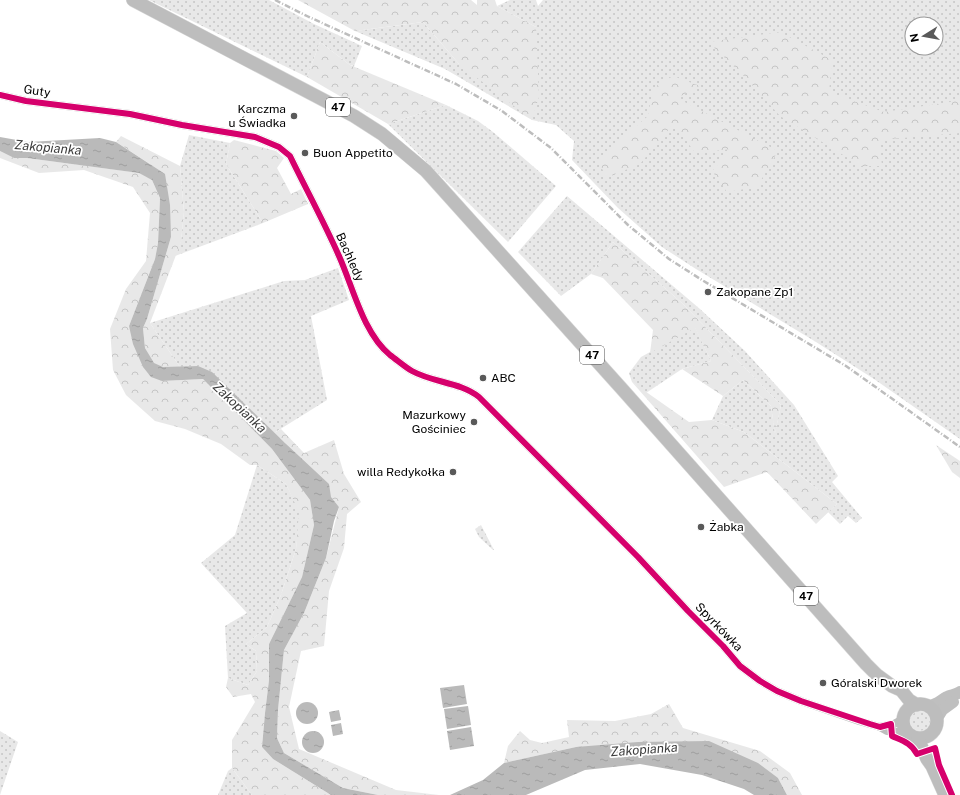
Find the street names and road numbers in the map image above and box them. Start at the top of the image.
street label: Guty [23,82,52,100]
road number: 47 [326,98,350,116]
street label: Bachledy [333,231,367,284]
road number: 47 [580,346,604,364]
road number: 47 [794,587,818,605]
street label: Spyrkówka [692,600,746,654]

